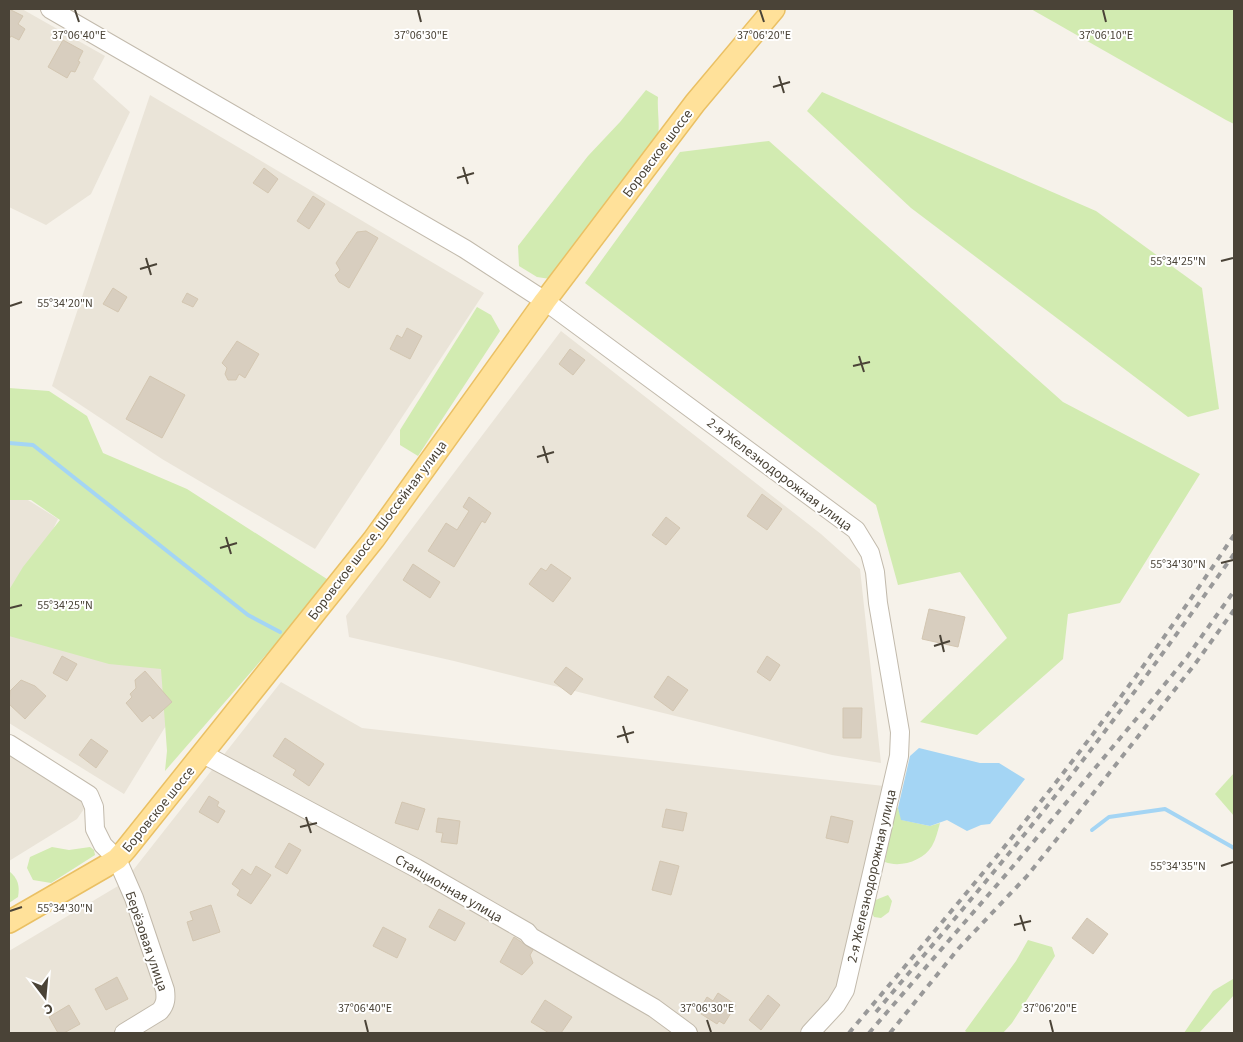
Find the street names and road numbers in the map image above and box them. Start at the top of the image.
street label: Боровское шоссе [618,105,698,202]
street label: 2-я Железнодорожная улица [702,413,856,536]
street label: Боровское шоссе, Шоссейная улица [303,436,452,625]
street label: Боровское шоссе [118,762,200,857]
street label: 2-я Железнодорожная улица [842,787,902,965]
street label: Станционная улица [391,850,506,928]
street label: Берёзовая улица [120,889,173,994]

